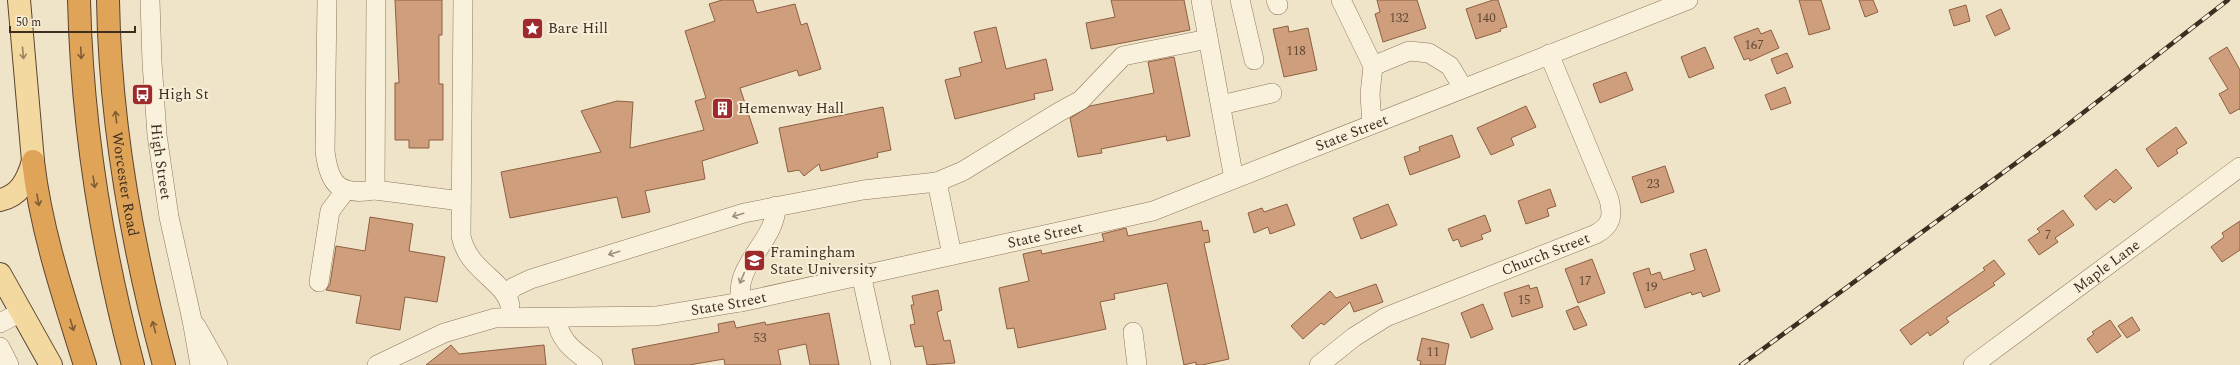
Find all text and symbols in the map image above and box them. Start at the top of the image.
scale bar [10,8,135,34]
house number: 132 [1389,8,1409,28]
house number: 140 [1476,8,1496,28]
text: 50 m [16,13,41,32]
place icon: Bare Hill [520,15,546,41]
place label: Bare Hill [548,17,608,40]
house number: 167 [1744,35,1764,55]
house number: 118 [1286,41,1306,61]
one-way arrow [20,46,27,59]
one-way arrow [77,46,84,59]
bus stop icon: High St [130,81,156,107]
place label: High St [158,83,209,106]
building icon: Hemenway Hall [709,95,735,121]
place label: Hemenway Hall [738,97,844,120]
street label: State Street [1312,108,1391,157]
one-way arrow [112,111,120,124]
street label: High Street [145,123,178,201]
street label: Worcester Road [106,130,145,238]
house number: 23 [1647,174,1660,194]
one-way arrow [90,175,98,188]
one-way arrow [35,193,43,206]
one-way arrow [732,212,745,219]
street label: State Street [1005,215,1085,254]
house number: 7 [2045,225,2051,245]
street label: Church Street [1498,226,1593,282]
street label: Maple Lane [2068,233,2145,299]
place label: Framingham State University [770,241,877,281]
school or university icon: Framingham State University [741,248,767,274]
one-way arrow [608,250,621,257]
one-way arrow [738,271,745,283]
house number: 17 [1579,271,1592,291]
house number: 19 [1645,277,1658,297]
street label: State Street [689,285,769,322]
house number: 15 [1518,290,1531,310]
one-way arrow [69,318,76,331]
one-way arrow [150,321,157,334]
house number: 53 [754,328,767,348]
house number: 11 [1427,342,1440,362]

